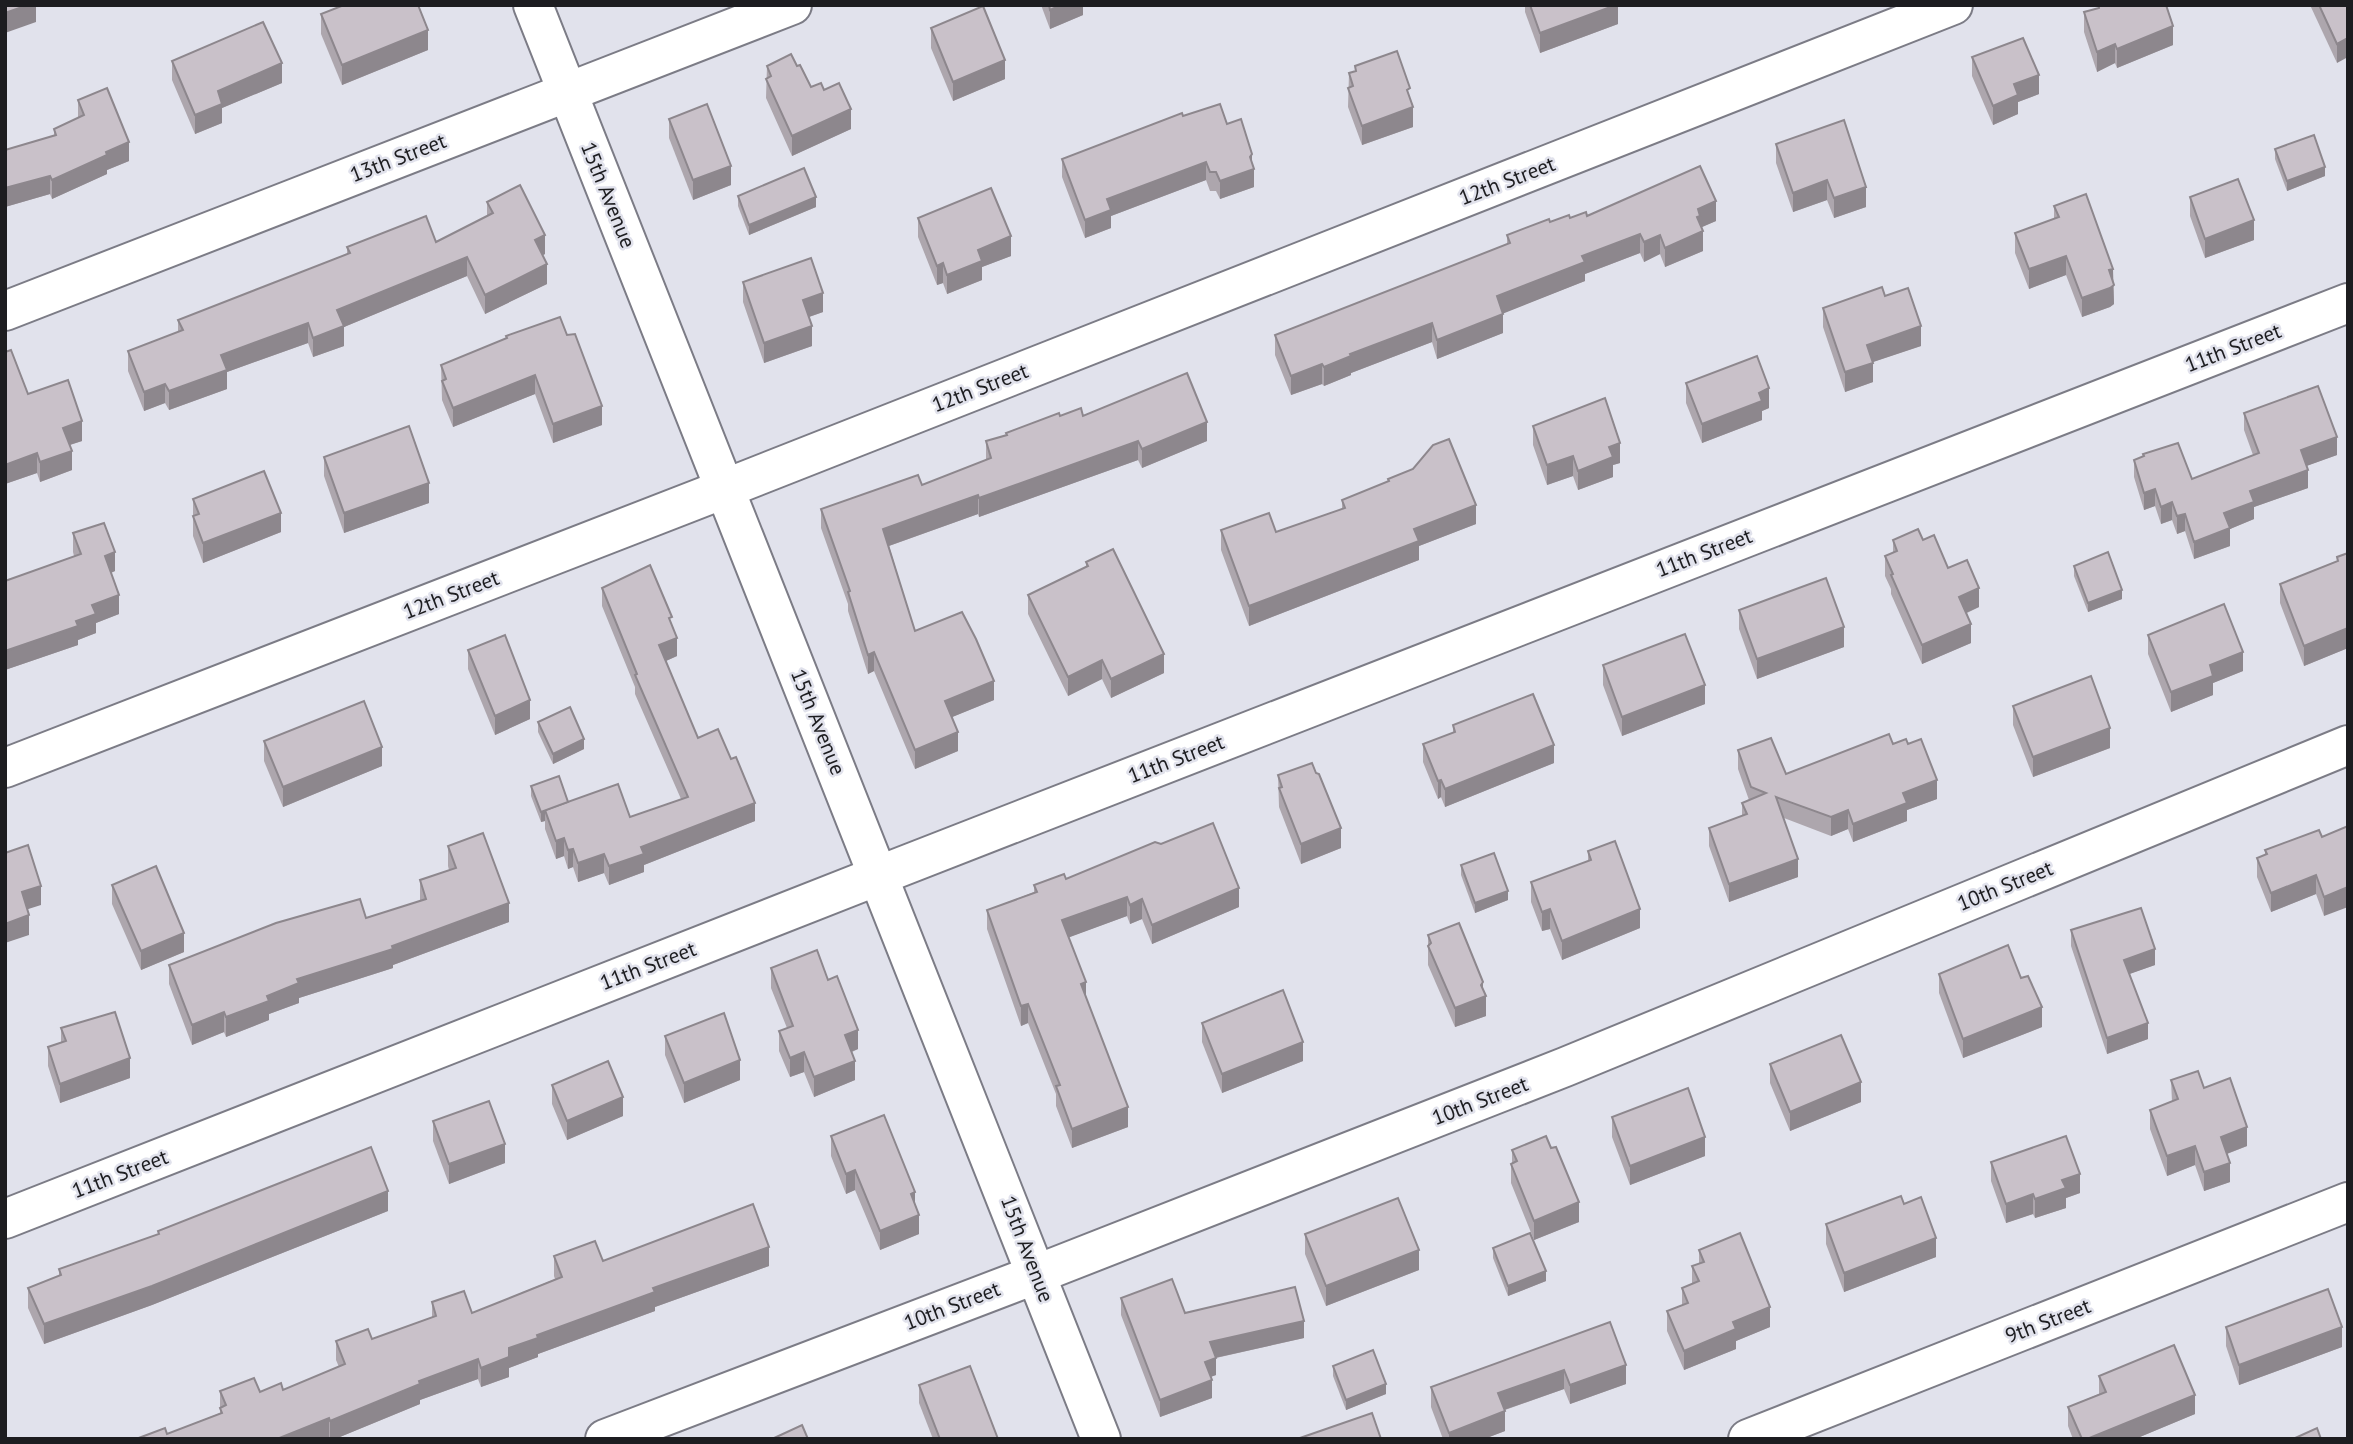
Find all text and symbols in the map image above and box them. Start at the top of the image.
street label: 13th Street [346,127,450,188]
street label: 15th Avenue [575,138,642,252]
street label: 12th Street [1455,150,1559,211]
street label: 11th Street [2181,317,2285,378]
street label: 12th Street [928,357,1032,418]
street label: 11th Street [1652,522,1756,583]
street label: 12th Street [399,564,503,625]
street label: 15th Avenue [785,665,852,779]
street label: 11th Street [1124,728,1228,789]
street label: 10th Street [1953,854,2057,917]
street label: 11th Street [596,935,700,996]
street label: 10th Street [1428,1070,1532,1131]
street label: 11th Street [68,1143,172,1204]
street label: 15th Avenue [995,1192,1060,1306]
street label: 10th Street [900,1275,1004,1336]
street label: 9th Street [2001,1292,2094,1349]

